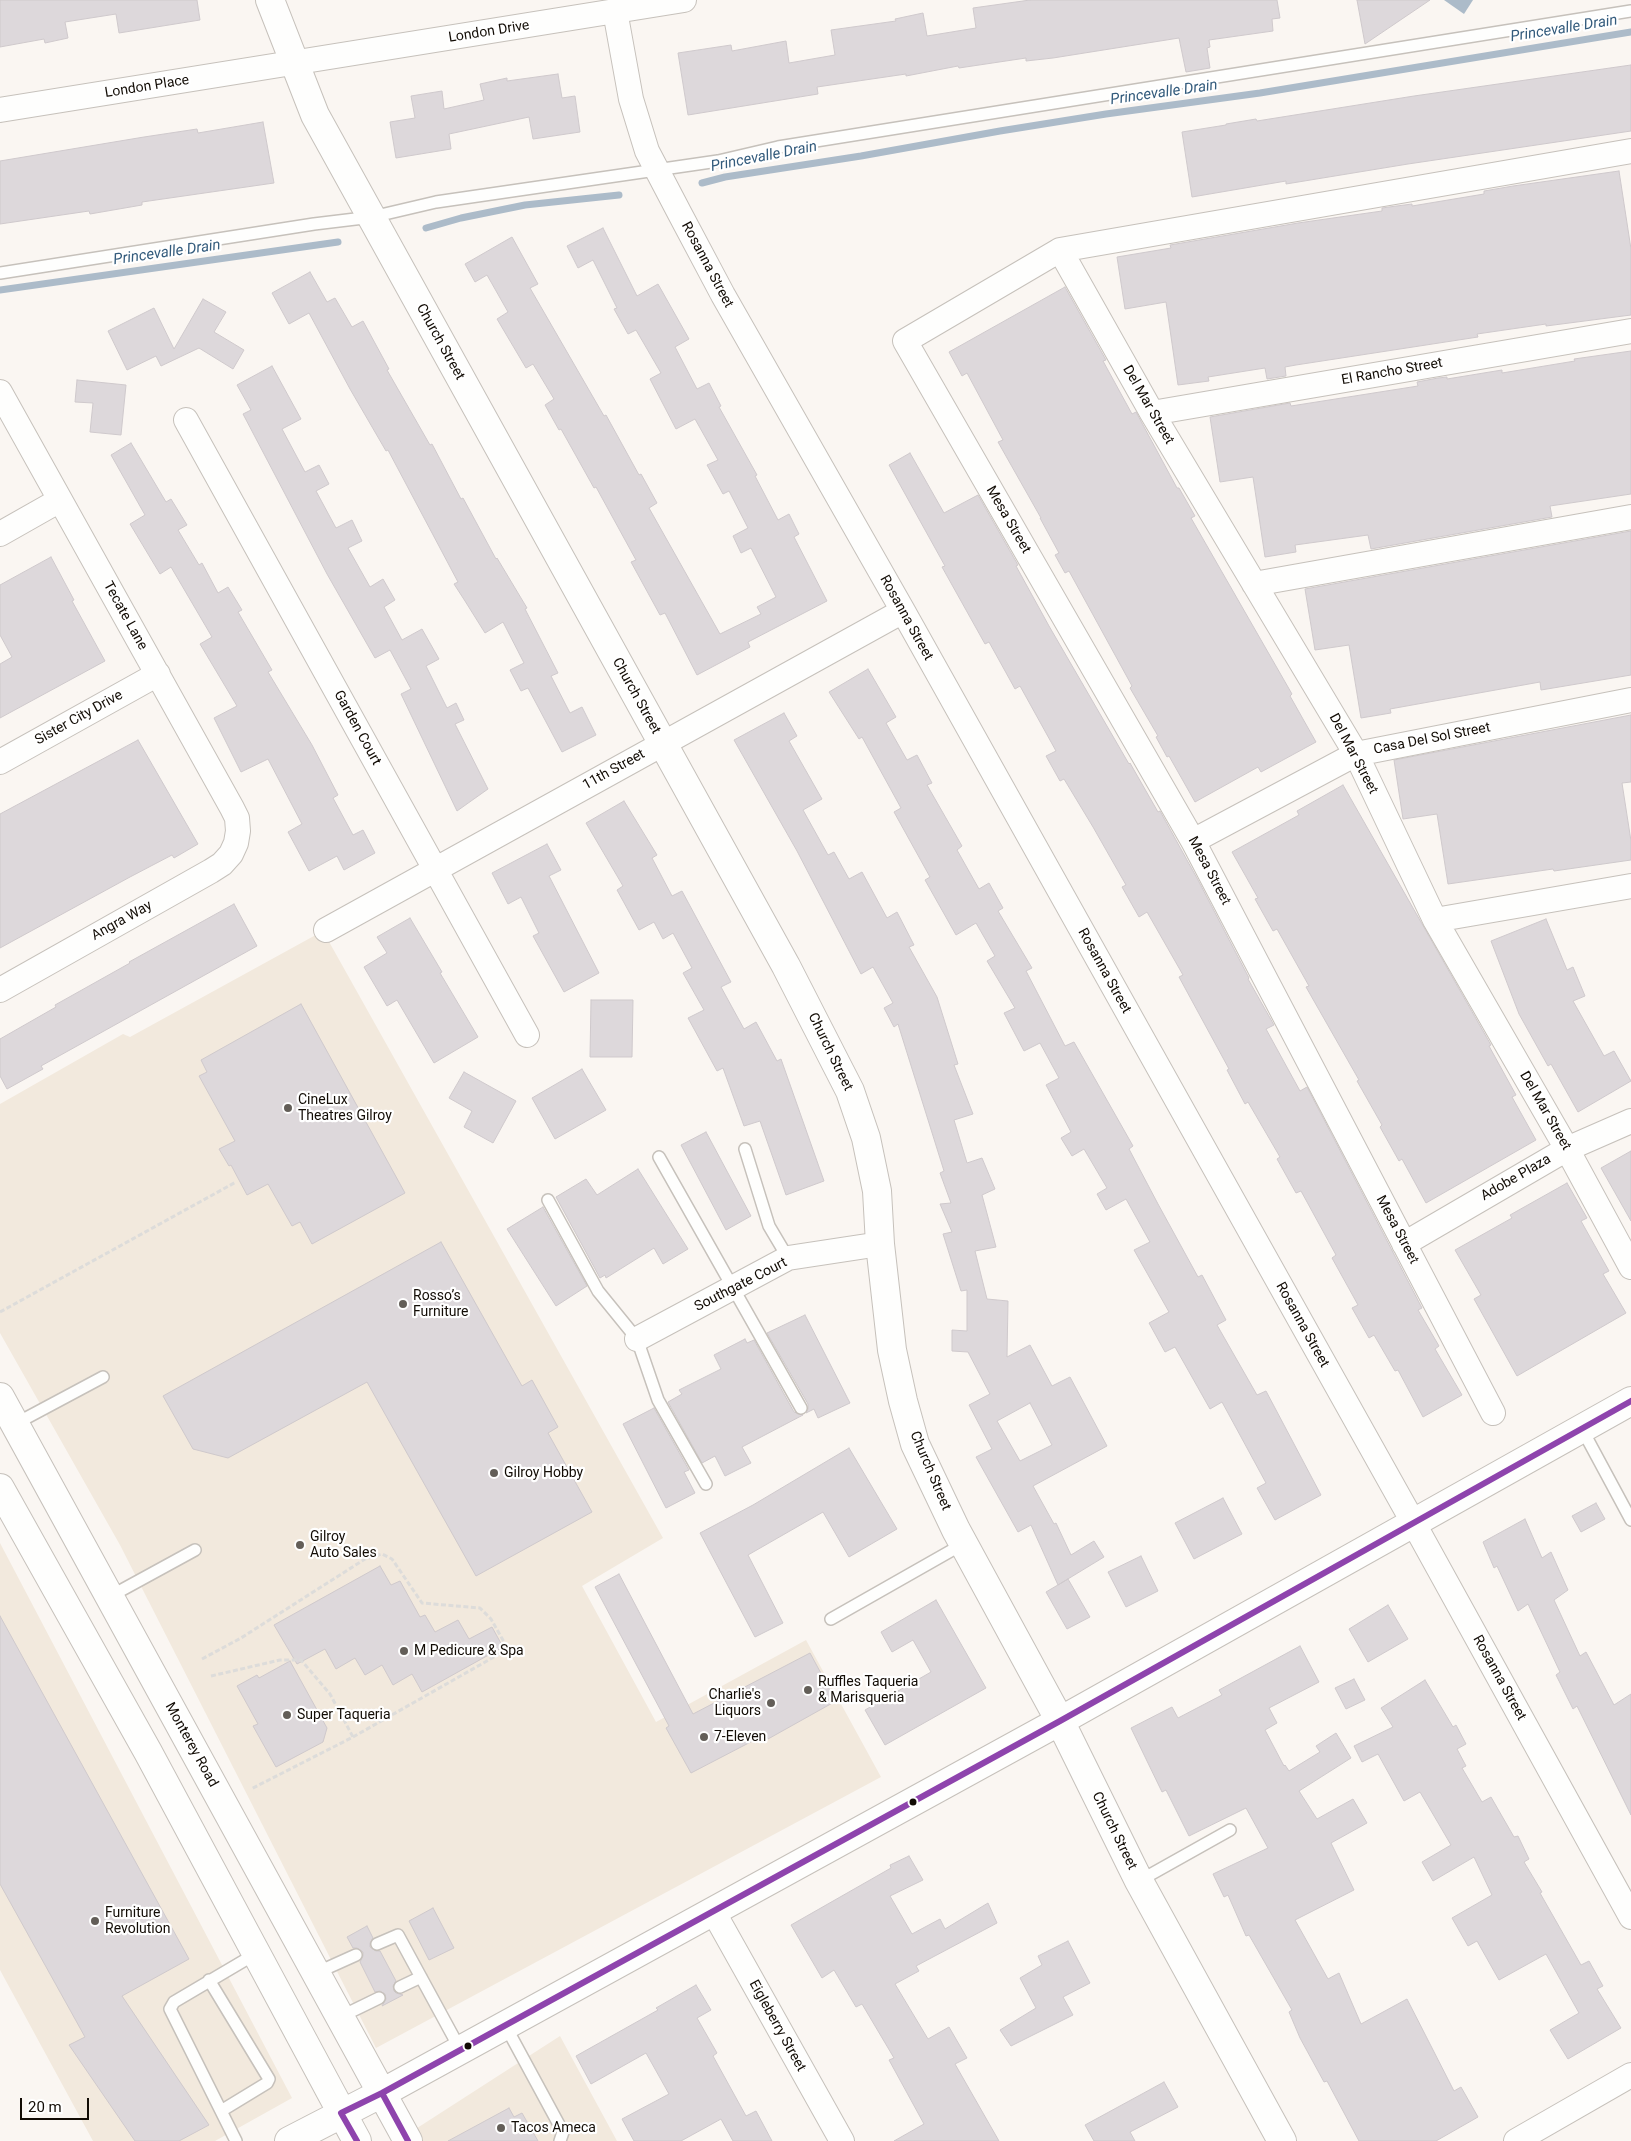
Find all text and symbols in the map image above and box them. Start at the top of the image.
water label: Princevalle Drain [1509,12,1619,46]
street label: London Drive [447,17,531,47]
street label: London Place [104,72,190,102]
water label: Princevalle Drain [1109,77,1219,109]
water label: Princevalle Drain [709,138,819,176]
street label: Rosanna Street [677,219,737,311]
water label: Princevalle Drain [112,237,222,269]
street label: Church Street [412,301,468,383]
street label: El Rancho Street [1340,355,1444,389]
street label: Del Mar Street [1119,362,1177,448]
street label: Mesa Street [982,483,1034,557]
street label: Rosanna Street [876,572,936,664]
street label: Tecate Lane [99,579,151,653]
street label: Church Street [608,655,664,737]
street label: Sister City Drive [32,687,126,749]
street label: Garden Court [330,688,384,768]
street label: Del Mar Street [1325,711,1381,797]
street label: Casa Del Sol Street [1372,719,1492,759]
street label: 11th Street [580,746,648,794]
street label: Mesa Street [1184,834,1234,908]
street label: Angra Way [89,898,155,944]
street label: Rosanna Street [1074,925,1134,1017]
street label: Church Street [804,1010,856,1094]
street label: Del Mar Street [1516,1068,1574,1154]
place label: CineLux Theatres Gilroy [298,1092,392,1124]
marker: CineLux Theatres Gilroy [282,1102,294,1114]
street label: Adobe Plaza [1478,1151,1554,1205]
street label: Mesa Street [1372,1193,1422,1267]
street label: Southgate Court [692,1254,790,1316]
street label: Rosanna Street [1272,1279,1332,1371]
place label: Rosso’s Furniture [413,1288,469,1320]
marker: Rosso’s Furniture [397,1298,409,1310]
street label: Church Street [906,1429,954,1513]
place label: Gilroy Hobby [504,1465,583,1481]
marker: Gilroy Hobby [488,1467,500,1479]
place label: Gilroy Auto Sales [310,1529,377,1561]
marker: Gilroy Auto Sales [294,1539,306,1551]
street label: Rosanna Street [1469,1632,1529,1724]
place label: M Pedicure & Spa [414,1643,524,1659]
marker: M Pedicure & Spa [398,1645,410,1657]
place label: Ruffles Taqueria & Marisqueria [818,1674,918,1706]
marker: Ruffles Taqueria & Marisqueria [802,1684,814,1696]
place label: Charlie's Liquors [709,1687,761,1720]
marker: Charlie's Liquors [765,1697,777,1709]
street label: Monterey Road [161,1700,221,1790]
place label: Super Taqueria [297,1707,391,1723]
marker: Super Taqueria [281,1709,293,1721]
place label: 7-Eleven [714,1729,766,1745]
marker: 7-Eleven [698,1731,710,1743]
street label: Church Street [1088,1789,1140,1873]
unlabelled marker [908,1797,918,1807]
place label: Furniture Revolution [105,1905,170,1938]
marker: Furniture Revolution [89,1915,101,1927]
street label: Eigleberry Street [745,1977,809,2075]
unlabelled marker [463,2041,473,2051]
scale bar [22,2088,91,2120]
text: 20 m [28,2098,62,2116]
place label: Tacos Ameca [511,2120,596,2136]
marker: Tacos Ameca [495,2122,507,2134]

